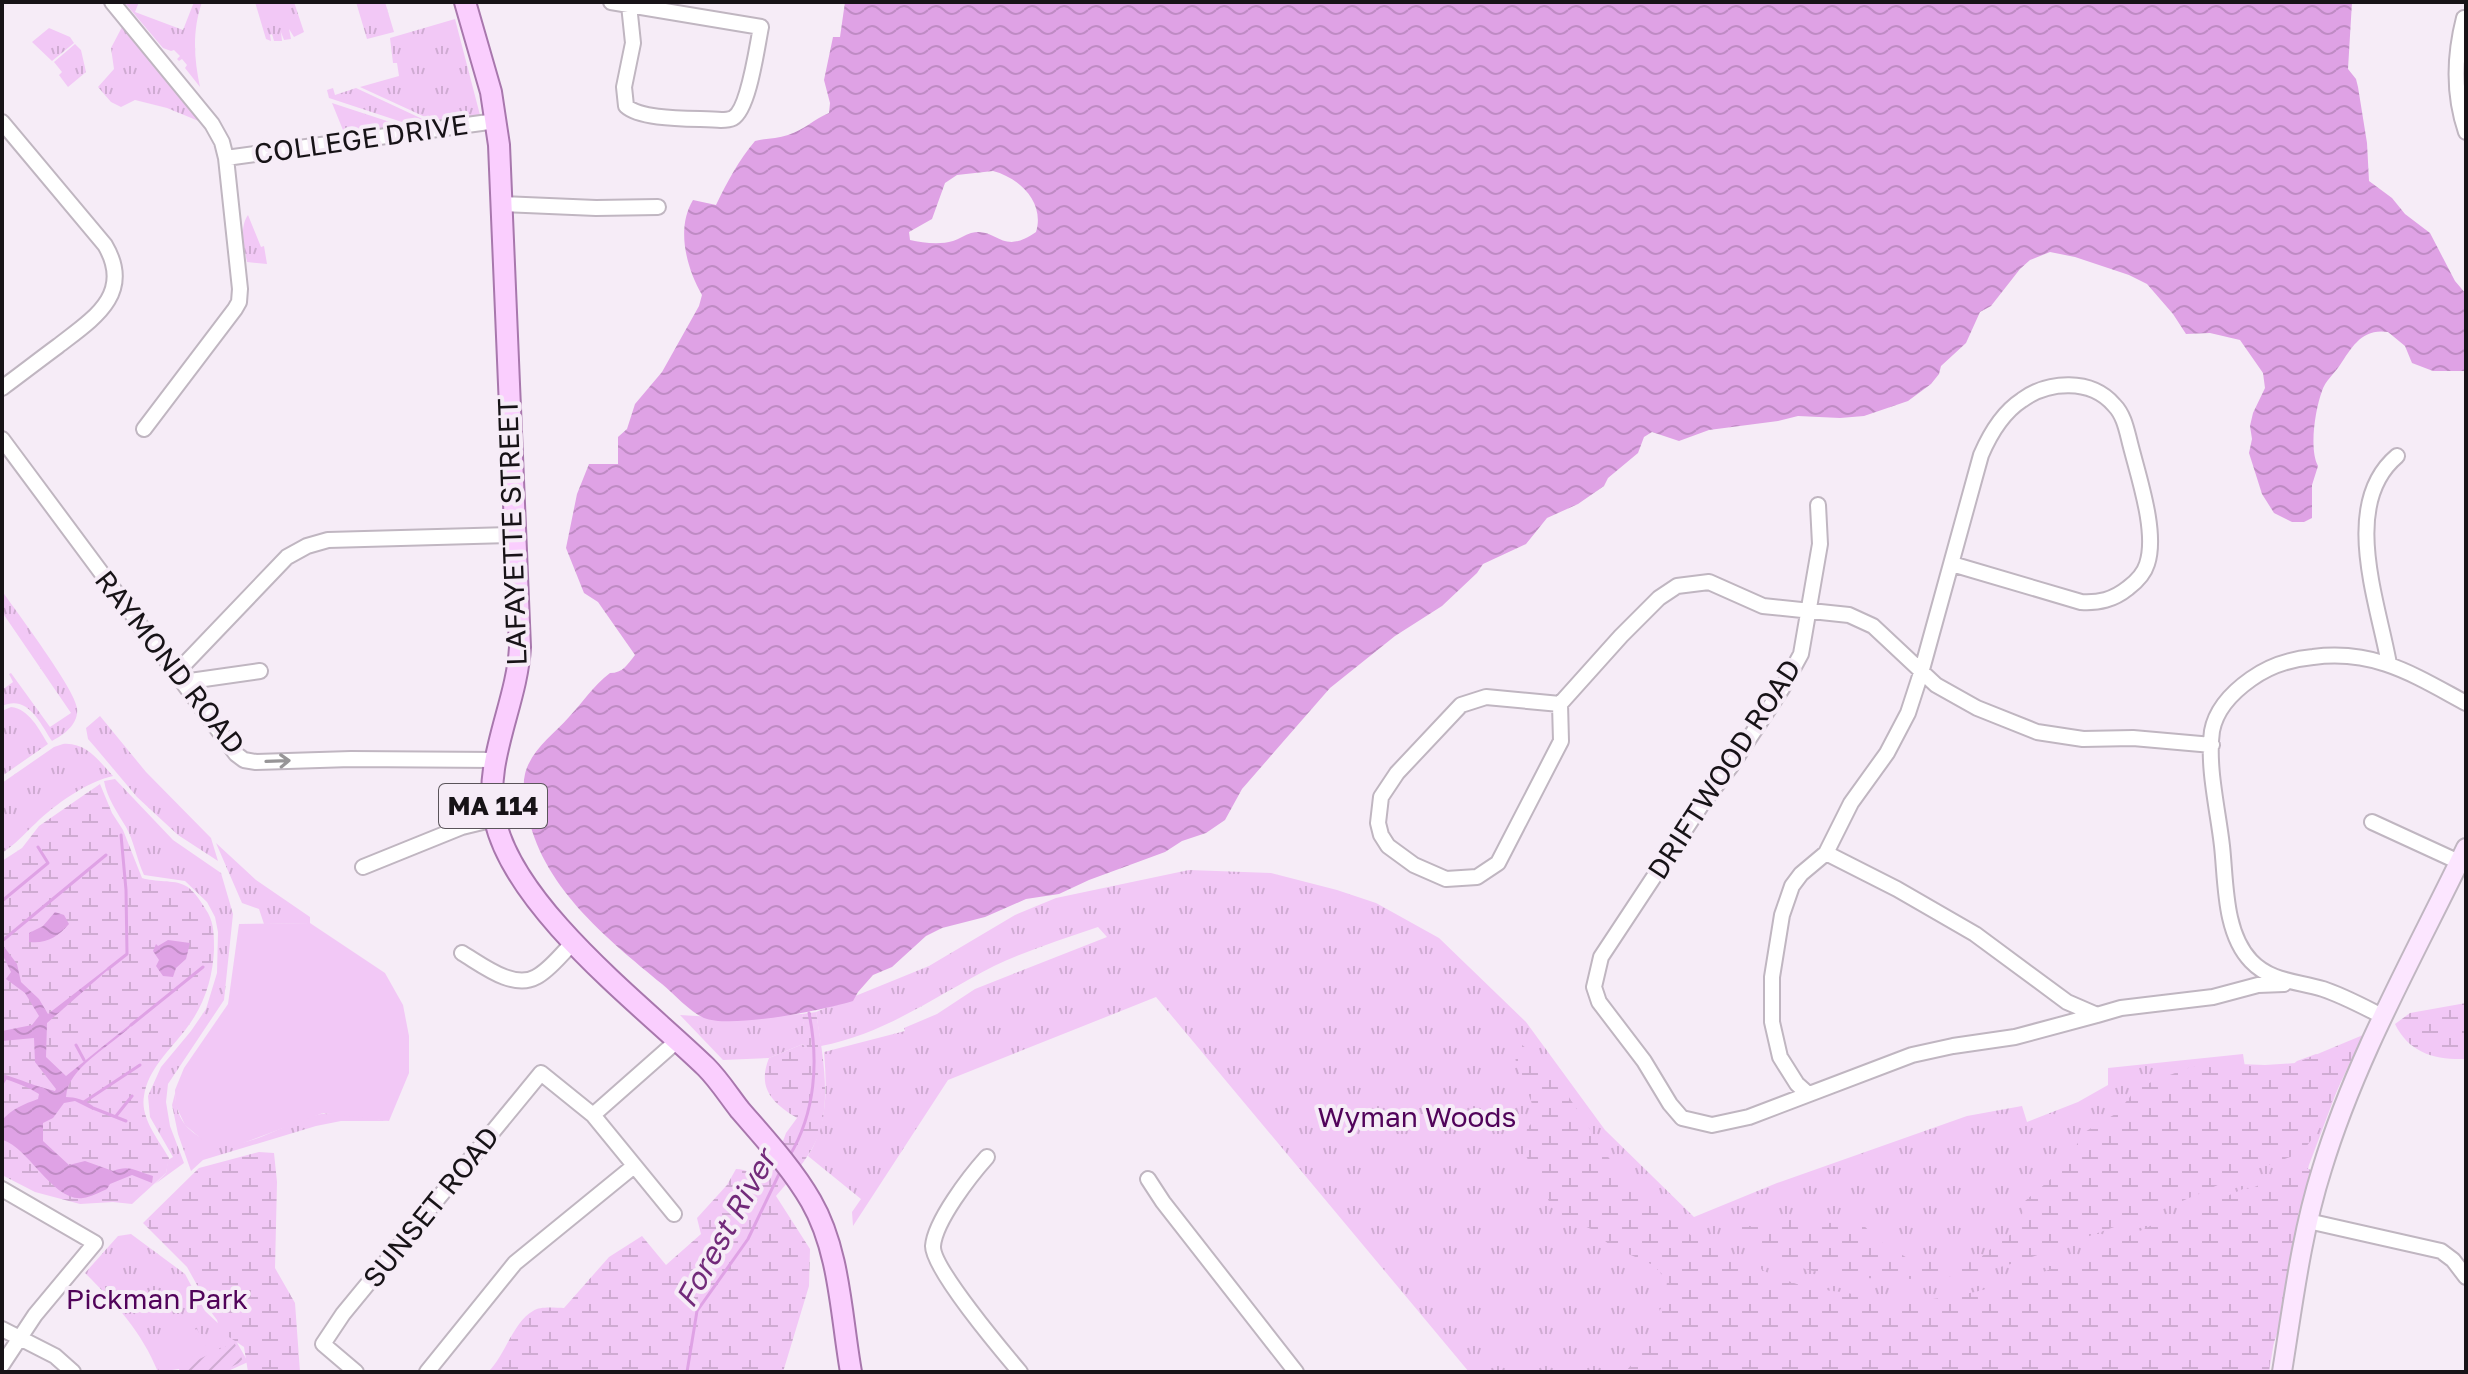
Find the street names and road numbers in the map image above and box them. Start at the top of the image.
street label: COLLEGE DRIVE [252,107,470,170]
street label: LAFAYETTE STREET [490,398,533,666]
street label: RAYMOND ROAD [89,564,252,760]
street label: DRIFTWOOD ROAD [1640,653,1807,885]
road number: MA 114 [439,784,547,828]
street label: SUNSET ROAD [356,1120,505,1294]

